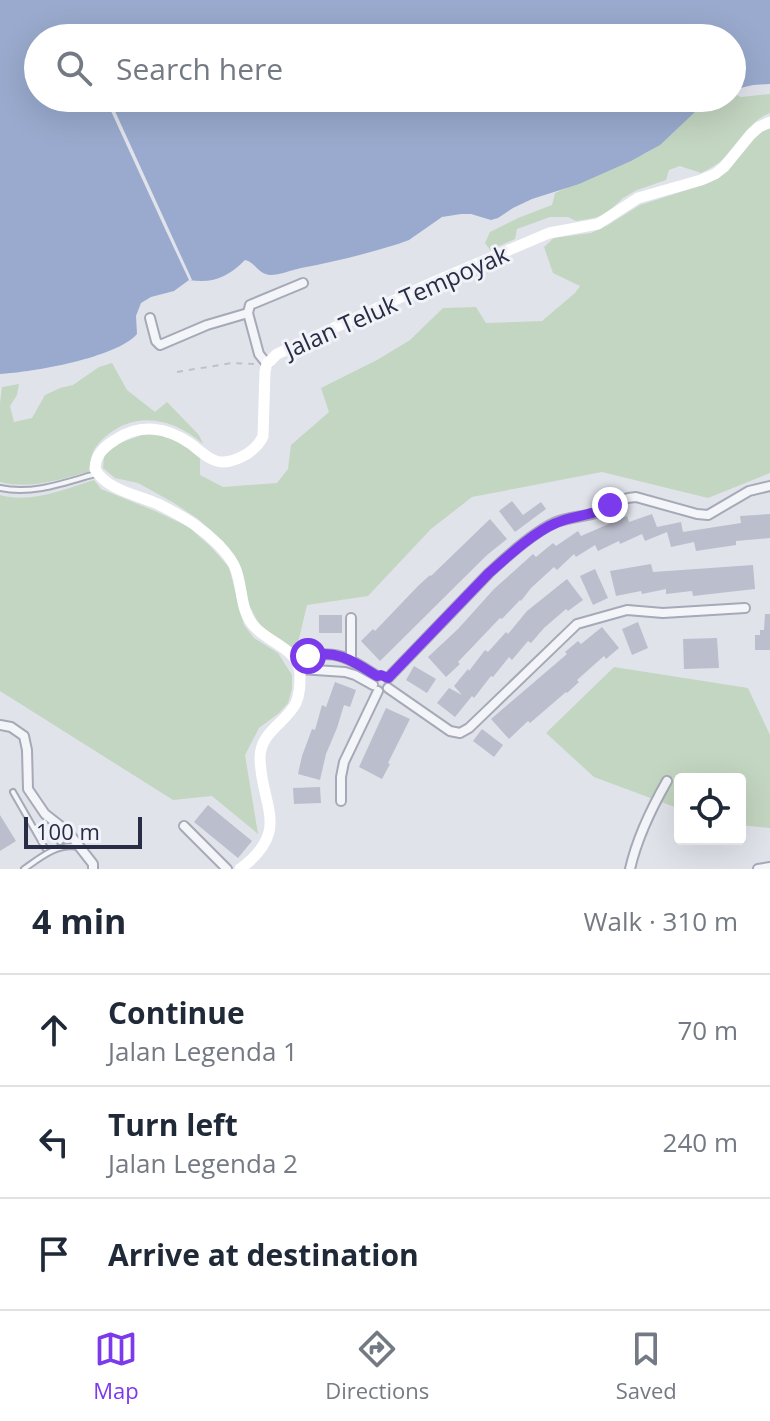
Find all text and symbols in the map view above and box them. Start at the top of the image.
search box [24,24,746,112]
icon: search [52,46,96,90]
text: Search here [116,48,283,89]
street label: Jalan Teluk Tempoyak [277,236,514,366]
route end [592,487,628,523]
route start [290,638,326,674]
map controls [674,773,746,845]
button: locate [674,773,746,845]
scale bar [24,813,142,849]
text: 100 m [36,816,100,846]
text: 4 min [32,898,126,944]
text: Walk · 310 m [584,903,738,939]
text: Continue [108,992,245,1033]
icon: ahead [32,1008,76,1052]
text: 70 m [677,1012,738,1048]
text: Jalan Legenda 1 [108,1033,298,1069]
text: Turn left [108,1104,238,1145]
icon: left [32,1120,76,1164]
text: 240 m [663,1124,738,1160]
text: Jalan Legenda 2 [108,1145,298,1181]
icon: arrive [32,1232,76,1276]
text: Arrive at destination [108,1234,419,1275]
tab: Map [93,1327,139,1405]
tab: Directions [325,1327,429,1405]
tab: Saved [616,1327,677,1405]

